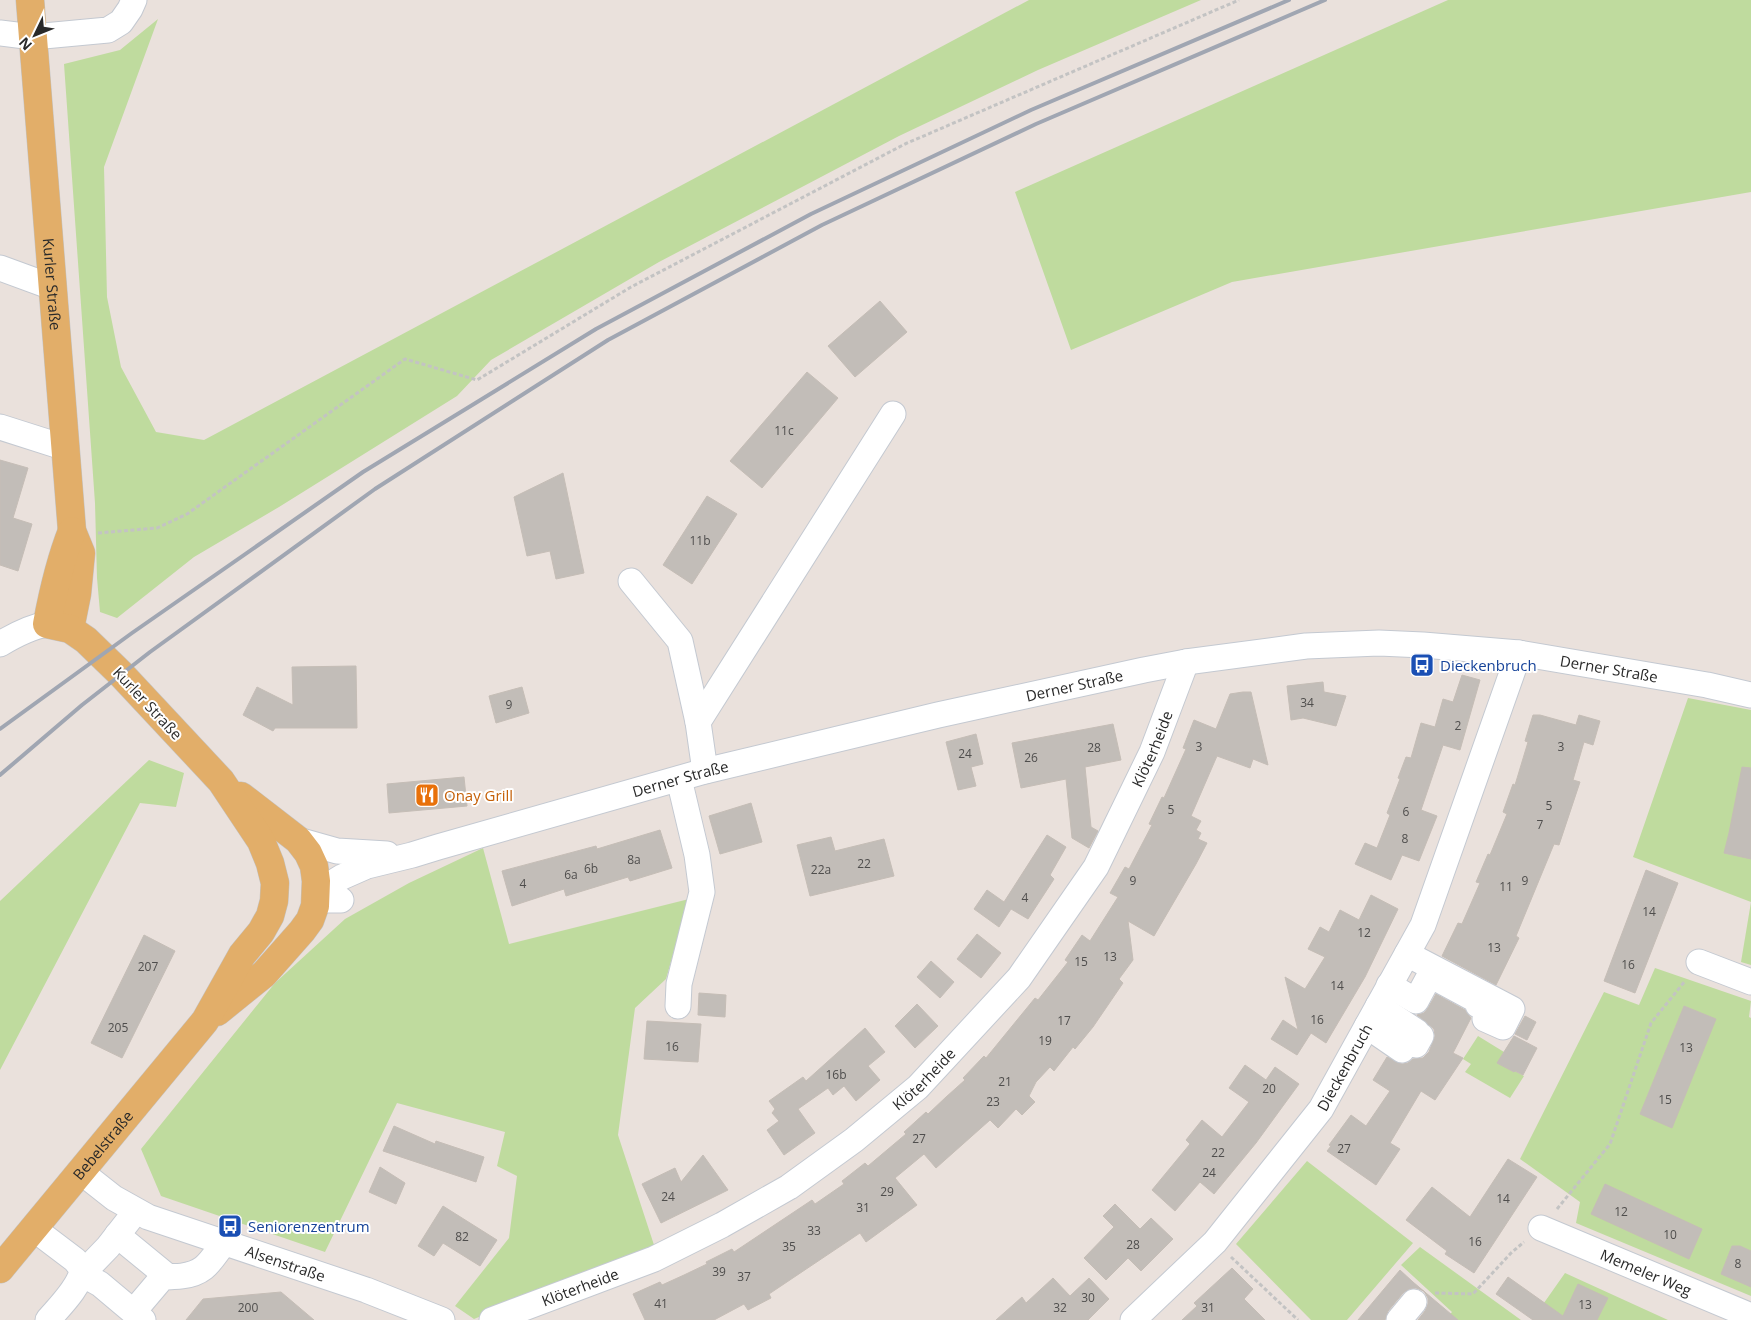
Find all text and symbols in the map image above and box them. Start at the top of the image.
north arrow [10,10,60,60]
text: N [14,34,36,55]
street label: Kurler Straße [39,237,66,331]
house number: 11c [774,422,794,439]
house number: 11b [689,532,711,549]
street label: Derner Straße [1559,650,1660,686]
bus stop icon: Dieckenbruch [1409,652,1435,678]
place label: Dieckenbruch [1440,655,1537,675]
street label: Kurler Straße [109,662,187,744]
street label: Derner Straße [1024,665,1125,706]
house number: 34 [1300,694,1314,711]
house number: 9 [506,696,513,713]
street label: Klöterheide [1127,708,1177,790]
house number: 2 [1455,717,1462,734]
house number: 3 [1196,738,1203,755]
house number: 3 [1558,738,1565,755]
house number: 28 [1087,739,1101,756]
house number: 24 [958,745,972,762]
house number: 26 [1024,749,1038,766]
street label: Derner Straße [630,756,730,801]
restaurant icon: Onay Grill [414,782,440,808]
place label: Onay Grill [444,785,513,805]
house number: 5 [1546,797,1553,814]
house number: 5 [1168,801,1175,818]
house number: 6 [1403,803,1410,820]
house number: 7 [1537,816,1544,833]
house number: 8 [1402,830,1409,847]
house number: 8a [627,851,641,868]
house number: 22 [857,855,871,872]
house number: 6b [584,860,598,877]
house number: 22a [811,861,831,878]
house number: 6a [564,866,578,883]
house number: 9 [1130,872,1137,889]
house number: 9 [1522,872,1529,889]
house number: 4 [520,875,527,892]
house number: 11 [1499,878,1513,895]
house number: 4 [1022,889,1029,906]
house number: 14 [1642,903,1656,920]
house number: 12 [1357,924,1371,941]
house number: 13 [1487,939,1501,956]
house number: 13 [1103,948,1117,965]
house number: 15 [1074,953,1088,970]
house number: 16 [1621,956,1635,973]
house number: 207 [138,958,158,975]
house number: 14 [1330,977,1344,994]
house number: 16 [1310,1011,1324,1028]
house number: 17 [1057,1012,1071,1029]
house number: 205 [108,1019,128,1036]
street label: Dieckenbruch [1312,1020,1376,1114]
house number: 19 [1038,1032,1052,1049]
house number: 16 [665,1038,679,1055]
house number: 13 [1679,1039,1693,1056]
street label: Klöterheide [888,1043,959,1114]
house number: 16b [825,1066,847,1083]
house number: 21 [998,1073,1012,1090]
house number: 20 [1262,1080,1276,1097]
house number: 15 [1658,1091,1672,1108]
house number: 23 [986,1093,1000,1110]
street label: Bebelstraße [68,1106,137,1184]
house number: 27 [912,1130,926,1147]
house number: 27 [1337,1140,1351,1157]
house number: 22 [1211,1144,1225,1161]
house number: 24 [1202,1164,1216,1181]
house number: 29 [880,1183,894,1200]
house number: 24 [661,1188,675,1205]
house number: 14 [1496,1190,1510,1207]
house number: 31 [856,1199,870,1216]
house number: 12 [1614,1203,1628,1220]
bus stop icon: Seniorenzentrum [217,1213,243,1239]
place label: Seniorenzentrum [248,1216,370,1236]
house number: 33 [807,1222,821,1239]
house number: 10 [1663,1226,1677,1243]
house number: 82 [455,1228,469,1245]
house number: 16 [1468,1233,1482,1250]
house number: 28 [1126,1236,1140,1253]
house number: 35 [782,1238,796,1255]
street label: Alsenstraße [243,1240,328,1286]
street label: Memeler Weg [1598,1244,1695,1300]
house number: 8 [1735,1255,1742,1272]
street label: Klöterheide [539,1263,621,1311]
house number: 39 [712,1263,726,1280]
house number: 37 [737,1268,751,1285]
house number: 30 [1081,1289,1095,1306]
house number: 41 [654,1295,668,1312]
house number: 13 [1578,1296,1592,1313]
house number: 200 [238,1299,258,1316]
house number: 32 [1053,1299,1067,1316]
house number: 31 [1201,1299,1215,1316]

